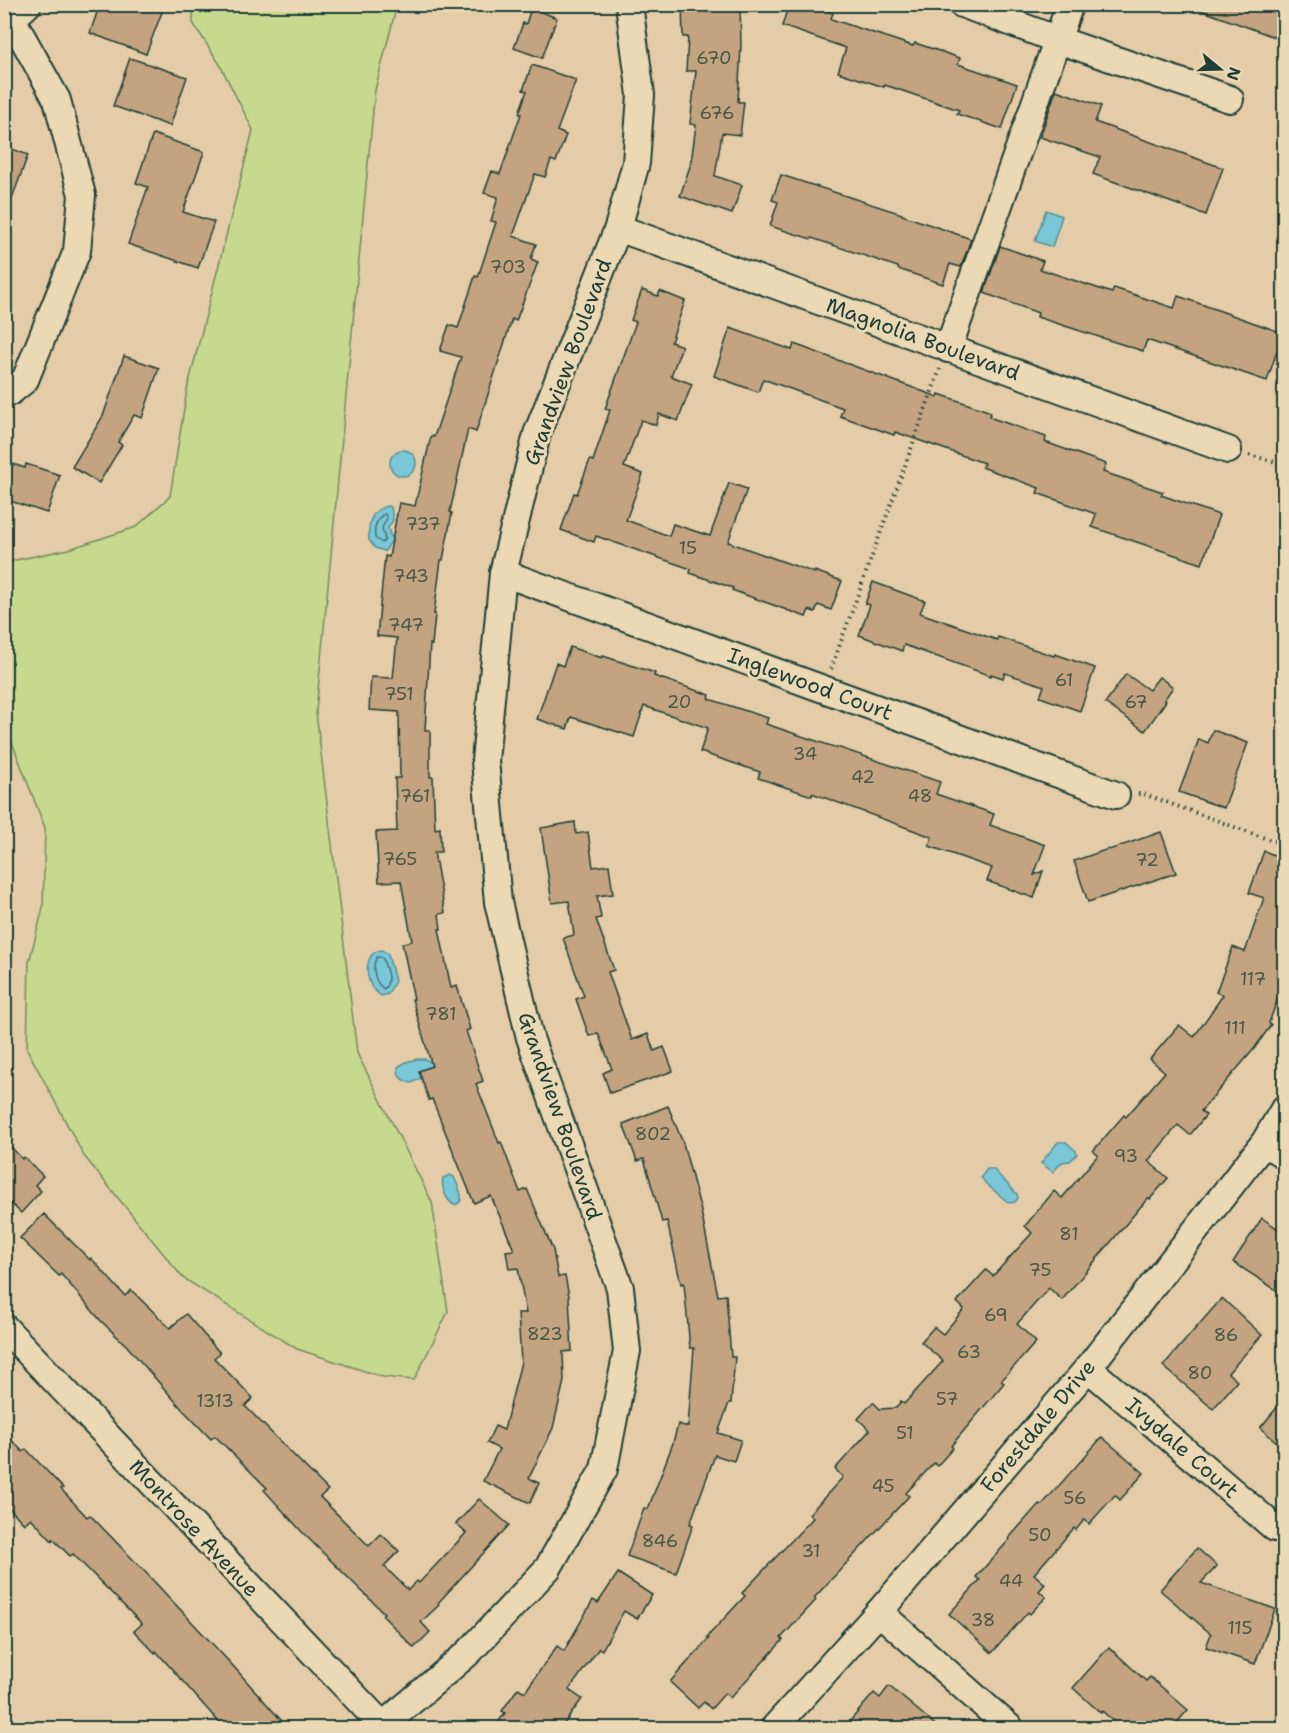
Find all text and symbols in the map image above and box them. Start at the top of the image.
north arrow [1190,39,1250,99]
house number: 670 [696,46,732,70]
text: N [1222,64,1246,83]
house number: 676 [699,101,735,125]
house number: 703 [490,255,526,279]
street label: Grandview Boulevard [518,255,618,469]
street label: Magnolia Boulevard [822,291,1024,387]
house number: 737 [406,512,441,536]
house number: 15 [679,536,697,560]
house number: 743 [393,564,429,588]
house number: 747 [388,613,424,637]
street label: Inglewood Court [724,641,896,727]
house number: 61 [1055,668,1073,692]
house number: 751 [384,682,414,706]
house number: 20 [667,690,691,714]
house number: 67 [1124,690,1148,714]
house number: 34 [793,742,817,766]
house number: 42 [851,765,875,789]
house number: 761 [400,784,430,808]
house number: 48 [908,784,932,808]
house number: 765 [383,847,417,871]
house number: 72 [1135,848,1159,872]
house number: 117 [1240,967,1266,991]
house number: 781 [425,1002,457,1026]
street label: Grandview Boulevard [511,1008,609,1224]
house number: 111 [1224,1016,1246,1040]
house number: 802 [635,1122,671,1146]
house number: 93 [1114,1144,1138,1168]
house number: 81 [1059,1222,1079,1246]
house number: 75 [1029,1258,1051,1282]
house number: 69 [984,1303,1008,1327]
house number: 823 [527,1322,563,1346]
house number: 86 [1214,1323,1238,1347]
house number: 63 [957,1340,981,1364]
street label: Forestdale Drive [974,1354,1102,1498]
house number: 80 [1188,1361,1212,1385]
house number: 57 [936,1387,958,1411]
house number: 1313 [196,1389,234,1413]
street label: Ivydale Court [1120,1391,1244,1505]
house number: 51 [896,1421,914,1445]
street label: Montrose Avenue [123,1453,265,1603]
house number: 45 [871,1474,895,1498]
house number: 56 [1063,1486,1087,1510]
house number: 50 [1028,1523,1052,1547]
house number: 846 [642,1529,678,1553]
house number: 31 [801,1539,821,1563]
house number: 44 [999,1569,1023,1593]
house number: 38 [971,1608,995,1632]
house number: 115 [1227,1616,1253,1640]

